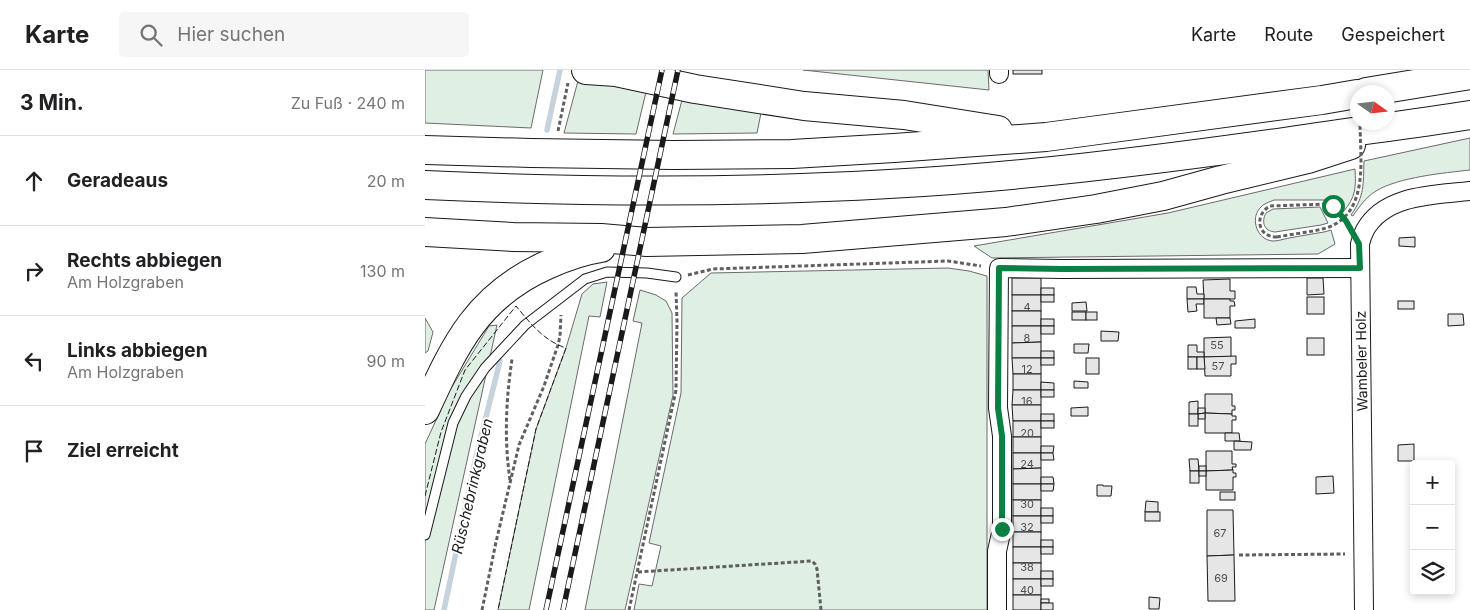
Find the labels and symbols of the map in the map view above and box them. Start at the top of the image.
north arrow [1350,85,1395,130]
route start [1322,195,1345,218]
house number: 4 [1023,300,1031,314]
street label: Wambeler Holz [1352,311,1370,411]
house number: 8 [1024,331,1031,345]
house number: 55 [1210,338,1224,352]
house number: 57 [1212,359,1224,373]
house number: 12 [1021,362,1033,376]
house number: 16 [1021,394,1033,408]
water label: Rüschebrinkgraben [447,416,497,556]
house number: 20 [1020,426,1034,440]
house number: 24 [1020,457,1034,471]
house number: 30 [1020,497,1034,511]
route end [991,518,1014,541]
house number: 32 [1020,520,1034,534]
house number: 67 [1213,526,1227,540]
house number: 38 [1020,560,1034,574]
house number: 69 [1214,571,1228,585]
house number: 40 [1020,583,1034,597]

